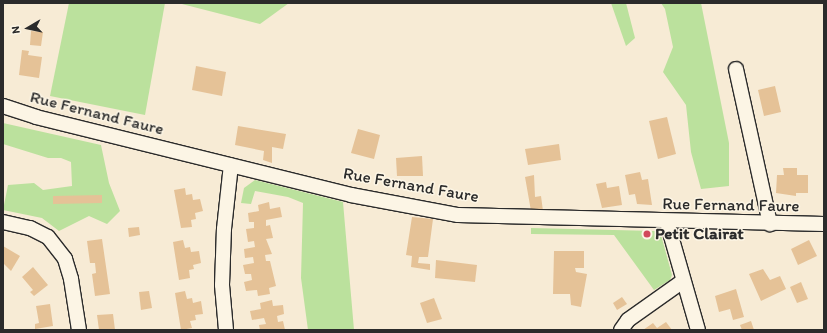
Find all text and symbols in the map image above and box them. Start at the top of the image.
north arrow [8,8,48,48]
text: N [9,25,23,35]
street label: Rue Fernand Faure [29,87,165,139]
street label: Rue Fernand Faure [342,163,480,207]
street label: Rue Fernand Faure [663,194,799,216]
place label: Petit Clairat [655,224,744,244]
marker: Petit Clairat [642,229,652,239]

